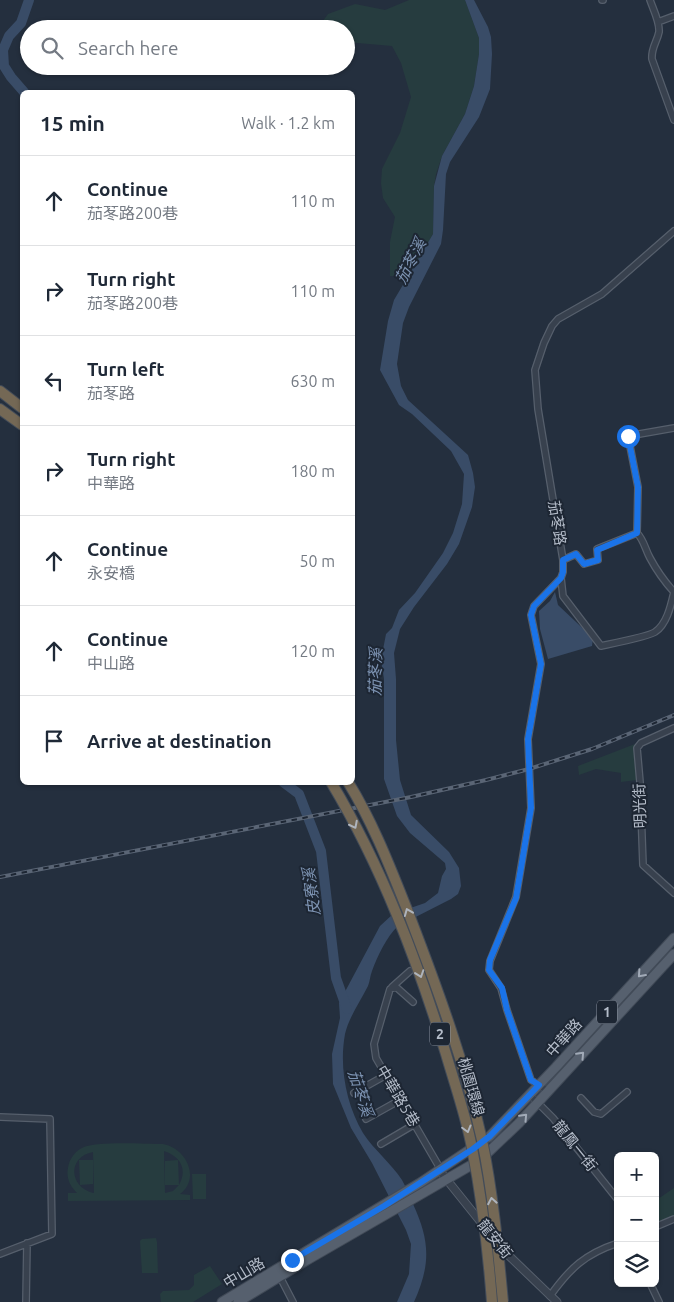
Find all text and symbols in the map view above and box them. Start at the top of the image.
search box [20,20,355,75]
icon: search [38,34,66,62]
text: Search here [78,37,178,59]
text: 15 min [40,111,105,135]
text: Walk · 1.2 km [241,114,335,132]
text: Continue [87,178,168,200]
icon: ahead [40,187,68,215]
text: 110 m [290,192,335,210]
text: 茄苳路200巷 [87,204,178,222]
water label: 茄苳溪 [391,234,430,286]
text: Turn right [87,268,175,290]
icon: right [40,277,68,305]
text: 110 m [290,282,335,300]
text: 茄苳路200巷 [87,294,178,312]
text: Turn left [87,358,165,380]
icon: left [40,367,68,395]
text: 630 m [290,372,335,390]
text: 茄苳路 [87,384,135,402]
route start [617,425,640,448]
text: Turn right [87,448,175,470]
icon: right [40,457,68,485]
text: 180 m [290,462,335,480]
text: 中華路 [87,474,135,492]
street label: 茄苳路 [546,499,569,546]
text: Continue [87,538,168,560]
icon: ahead [40,547,68,575]
text: 50 m [299,552,335,570]
text: 永安橋 [87,564,135,582]
text: Continue [87,628,168,650]
icon: ahead [40,637,68,665]
text: 120 m [290,642,335,660]
water label: 茄苳溪 [366,646,384,696]
text: 中山路 [87,654,135,672]
icon: arrive [40,727,68,755]
text: Arrive at destination [87,730,272,752]
street label: 明光街 [630,783,649,829]
one-way arrow [348,820,358,829]
water label: 皮寮溪 [299,865,323,917]
one-way arrow [403,908,414,917]
one-way arrow [638,968,647,977]
one-way arrow [414,969,424,977]
road number: 1 [597,1000,617,1024]
street label: 中華路 [542,1015,585,1060]
road number: 2 [430,1022,450,1046]
one-way arrow [575,1052,584,1061]
street label: 桃園環線 [455,1056,488,1118]
street label: 中華路5巷 [374,1062,423,1129]
water label: 茄苳溪 [345,1067,378,1121]
one-way arrow [518,1114,527,1123]
street label: 龍鳳一街 [550,1117,601,1174]
one-way arrow [461,1125,472,1134]
map controls [614,1152,659,1287]
button: + [614,1152,659,1197]
one-way arrow [488,1197,498,1206]
button: − [614,1197,659,1242]
street label: 龍安街 [475,1216,516,1262]
button: layers [614,1242,659,1287]
route end [281,1249,304,1272]
street label: 中山路 [220,1254,267,1291]

